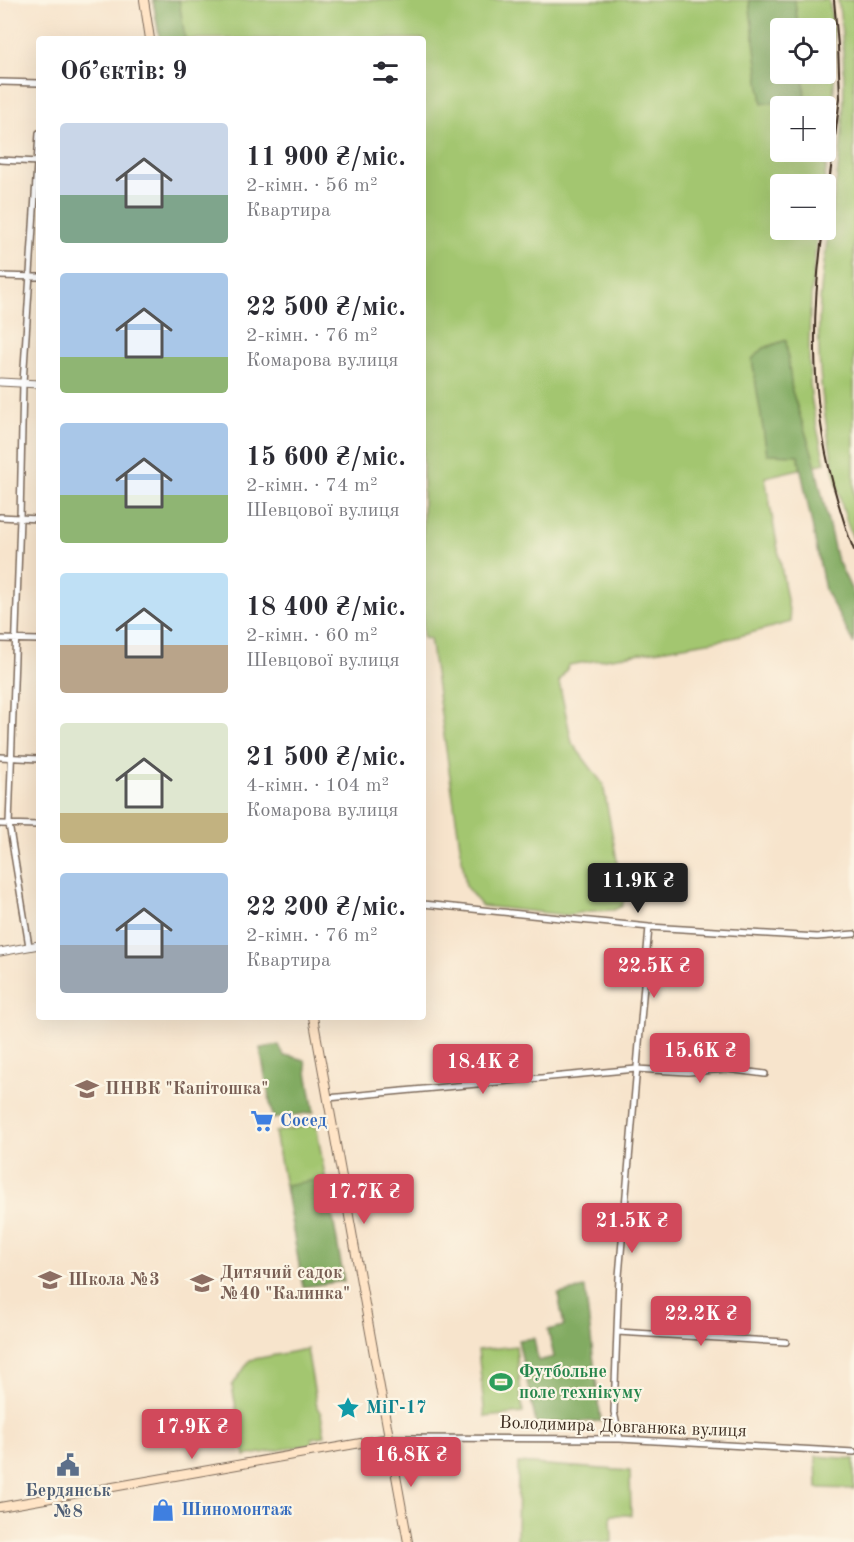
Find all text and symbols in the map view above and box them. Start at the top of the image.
map controls [770,18,836,240]
button: locate [770,18,836,84]
icon: filters [369,56,402,89]
text: Об’єктів: 9 [60,59,187,85]
button: + [770,96,836,162]
text: 11 900 ₴/міс. [246,145,406,171]
icon: home [108,147,180,219]
button: − [770,174,836,240]
text: 2-кімн. · 56 m² [246,176,378,196]
text: Квартира [246,201,331,221]
text: 22 500 ₴/міс. [246,295,406,321]
icon: home [108,297,180,369]
text: 2-кімн. · 76 m² [246,326,378,346]
text: Комарова вулиця [246,351,399,371]
text: 15 600 ₴/міс. [246,445,406,471]
icon: home [108,447,180,519]
text: 2-кімн. · 74 m² [246,476,378,496]
text: Шевцової вулиця [246,501,400,521]
text: 18 400 ₴/міс. [246,595,406,621]
icon: home [108,597,180,669]
text: 2-кімн. · 60 m² [246,626,378,646]
text: Шевцової вулиця [246,651,400,671]
text: 21 500 ₴/міс. [246,745,406,771]
icon: home [108,747,180,819]
text: 4-кімн. · 104 m² [246,776,389,796]
text: Комарова вулиця [246,801,399,821]
pin: 11.9K ₴ [583,863,693,914]
text: 11.9K ₴ [602,872,674,892]
text: 22 200 ₴/міс. [246,895,406,921]
icon: home [108,897,180,969]
text: 2-кімн. · 76 m² [246,926,378,946]
pin: 22.5K ₴ [599,948,709,999]
text: Квартира [246,951,331,971]
text: 22.5K ₴ [618,957,690,977]
pin: 15.6K ₴ [645,1033,755,1084]
text: 15.6K ₴ [664,1042,736,1062]
pin: 18.4K ₴ [428,1044,538,1095]
text: 18.4K ₴ [447,1053,519,1073]
school or university icon: ПНВК "Капітошка" [74,1076,100,1102]
place label: ПНВК "Капітошка" [105,1080,268,1098]
supermarket icon: Сосед [249,1108,275,1134]
place label: Сосед [280,1112,327,1130]
pin: 17.7K ₴ [309,1174,419,1225]
text: 17.7K ₴ [328,1183,400,1203]
pin: 21.5K ₴ [577,1203,687,1254]
text: 21.5K ₴ [596,1212,668,1232]
place label: Дитячий садок №40 "Калинка" [220,1264,350,1303]
school or university icon: Школа №3 [37,1267,63,1293]
school or university icon: Дитячий садок №40 "Калинка" [189,1270,215,1296]
place label: Школа №3 [68,1271,160,1289]
pin: 22.2K ₴ [646,1296,756,1347]
text: 22.2K ₴ [665,1305,737,1325]
place label: Футбольне поле технікуму [519,1363,643,1402]
sports icon: Футбольне поле технікуму [488,1369,514,1395]
place icon: МіГ-17 [335,1395,361,1421]
place label: МіГ-17 [366,1399,427,1417]
pin: 17.9K ₴ [137,1409,247,1460]
street label: Володимира Довганюка вулиця [499,1414,747,1440]
text: 17.9K ₴ [156,1418,228,1438]
pin: 16.8K ₴ [356,1437,466,1488]
text: 16.8K ₴ [375,1446,447,1466]
public building icon: Бердянськ №8 [55,1452,81,1478]
place label: Бердянськ №8 [25,1482,112,1521]
shop icon: Шиномонтаж [150,1497,176,1523]
place label: Шиномонтаж [181,1501,293,1519]

